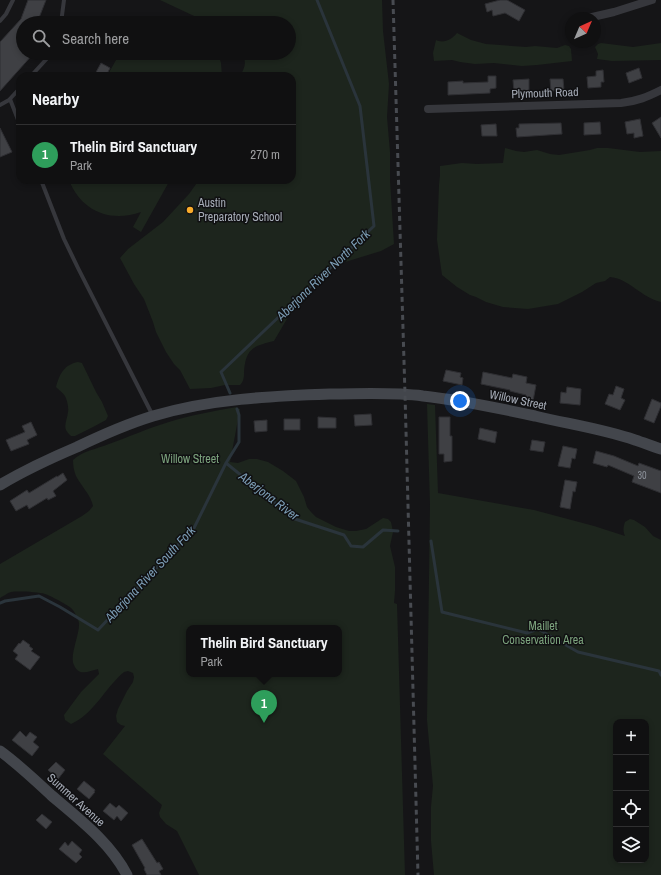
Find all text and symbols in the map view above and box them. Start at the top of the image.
north arrow [565,12,601,48]
search box [16,16,296,60]
icon: search [30,27,52,49]
text: Search here [62,28,129,49]
street label: Plymouth Road [511,84,579,102]
text: Nearby [32,87,79,110]
text: Thelin Bird Sanctuary [70,136,197,157]
text: 1 [42,146,48,163]
text: 270 m [250,146,280,163]
text: Park [70,157,92,174]
place label: Austin Preparatory School [197,195,282,225]
marker: Austin Preparatory School [185,205,195,215]
water label: Aberjona River North Fork [272,225,374,325]
street label: Willow Street [488,386,548,414]
your location [450,391,470,411]
park label: Willow Street [161,451,219,467]
water label: Aberjona River [235,467,303,524]
house number: 30 [637,469,647,482]
water label: Aberjona River South Fork [100,522,200,627]
park label: Maillet Conservation Area [502,618,584,648]
popup [186,625,342,677]
text: Thelin Bird Sanctuary [200,632,328,653]
text: Park [200,653,222,670]
pin: 1 [251,690,277,723]
map controls [613,719,649,863]
button: + [613,719,649,755]
button: − [613,755,649,791]
street label: Summer Avenue [44,770,108,830]
button: locate [613,791,649,827]
button: layers [613,827,649,863]

